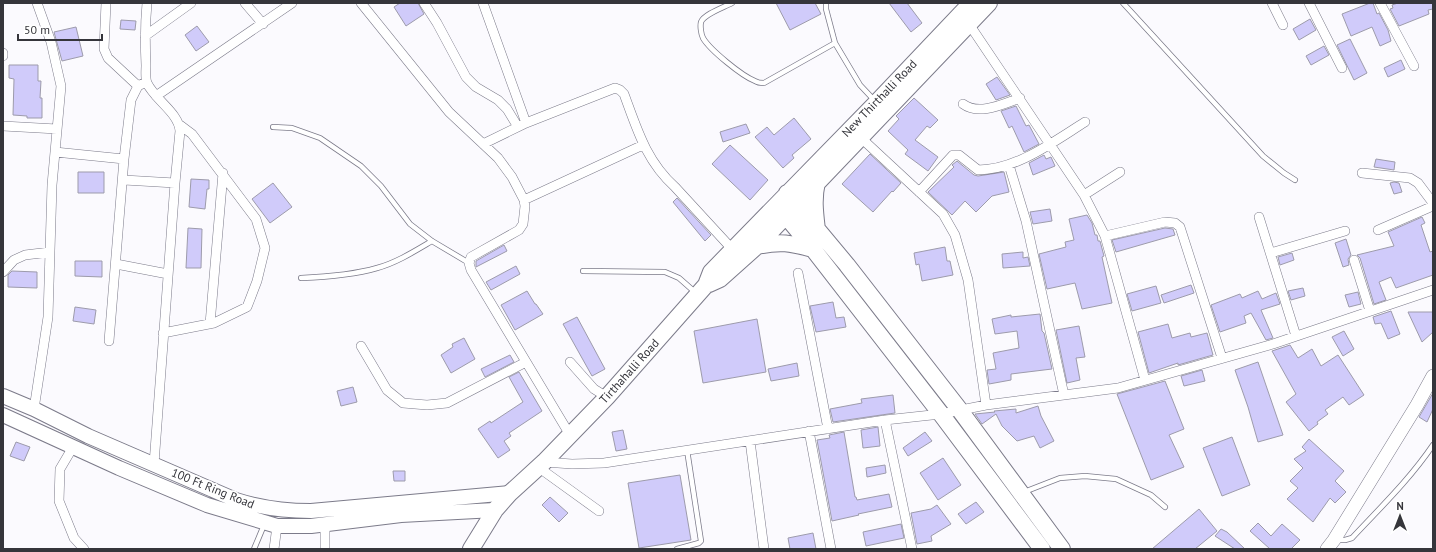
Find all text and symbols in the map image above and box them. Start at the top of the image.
scale bar [18,16,102,42]
text: 50 m [24,22,50,37]
street label: New Thirthalli Road [838,56,920,140]
street label: Tirthahalli Road [596,335,662,407]
street label: 100 Ft Ring Road [169,465,257,511]
north arrow [1380,496,1420,536]
text: N [1396,499,1404,513]

